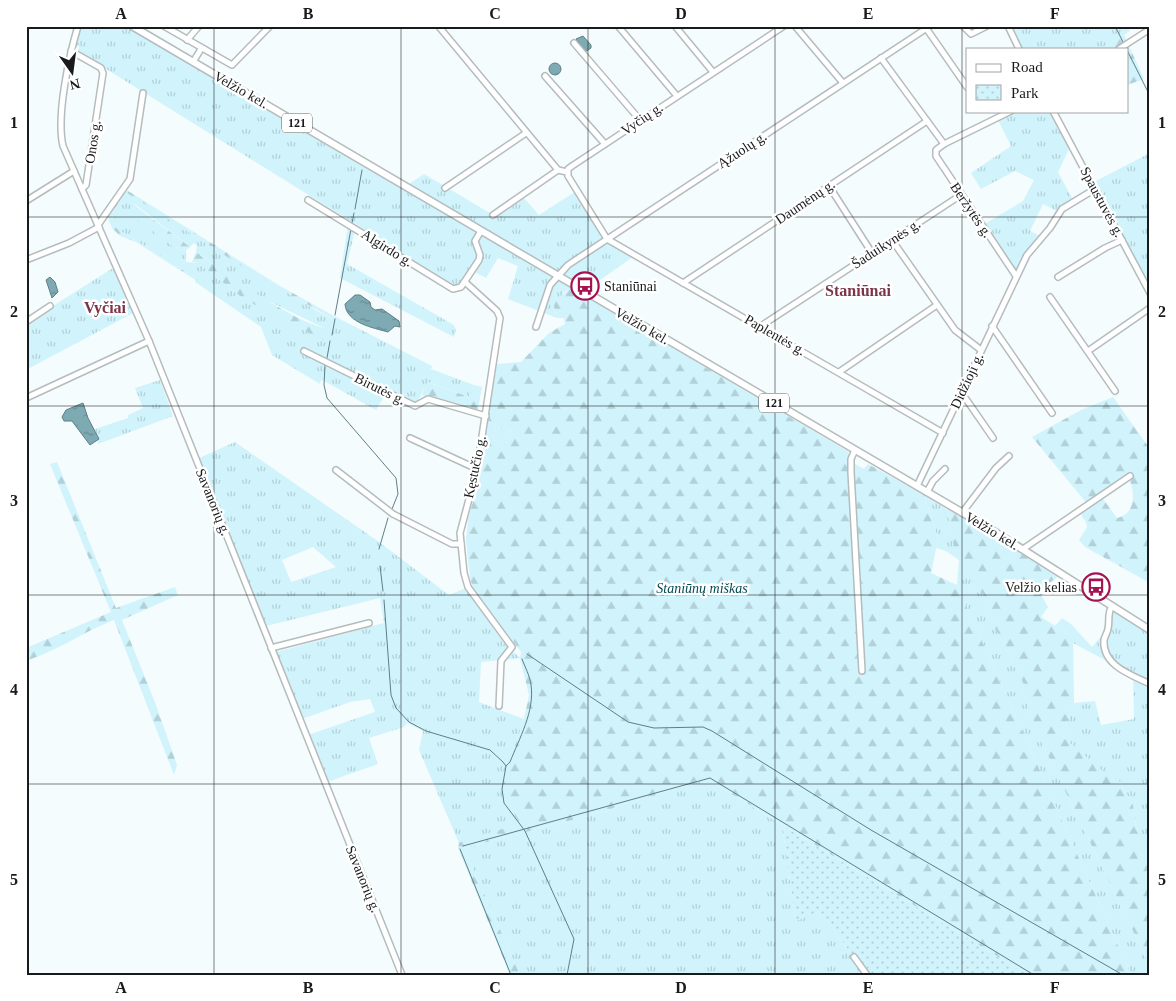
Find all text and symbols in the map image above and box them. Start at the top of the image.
text: A [115,5,127,22]
text: B [303,5,314,22]
text: C [489,5,501,22]
text: D [675,5,687,22]
text: E [863,5,873,22]
text: F [1050,5,1060,22]
north arrow [48,48,98,98]
legend [966,48,1128,112]
text: Road [1011,59,1043,75]
street label: Velžio kel. [211,69,271,111]
text: N [68,76,82,93]
text: Park [1011,85,1039,101]
street label: Vyčių g. [618,100,666,138]
text: 1 [10,114,18,131]
road number: 121 [282,114,312,132]
text: 1 [1158,114,1166,131]
street label: Onos g. [82,119,104,165]
street label: Ąžuolų g. [715,129,769,171]
street label: Spaustuvės g. [1077,164,1127,240]
street label: Daumėnų g. [772,177,838,227]
street label: Beržytės g. [947,180,995,240]
street label: Šaduikynės g. [848,215,923,272]
street label: Algirdo g. [359,226,415,270]
bus stop icon: Staniūnai [570,271,600,301]
place label: Staniūnai [604,279,657,294]
district label: Staniūnai [825,282,891,299]
district label: Vyčiai [84,299,127,317]
text: 2 [10,303,18,320]
text: 2 [1158,303,1166,320]
street label: Velžio kel. [612,305,672,347]
street label: Paplentės g. [742,312,808,358]
street label: Didžioji g. [948,351,986,411]
street label: Birutės g. [352,370,408,408]
road number: 121 [759,393,789,412]
street label: Kęstučio g. [461,434,489,500]
street label: Savanorių g. [193,466,233,538]
text: 3 [10,492,18,509]
text: 3 [1158,492,1166,509]
street label: Velžio kel. [962,509,1022,553]
bus stop icon: Velžio kelias [1081,572,1111,602]
place label: Velžio kelias [1005,580,1077,595]
park label: Staniūnų miškas [656,581,748,596]
text: 4 [10,681,18,698]
text: 4 [1158,681,1166,698]
street label: Savanorių g. [343,843,383,915]
text: 5 [10,871,18,888]
text: 5 [1158,871,1166,888]
text: A [115,979,127,996]
text: B [303,979,314,996]
text: C [489,979,501,996]
text: D [675,979,687,996]
text: E [863,979,873,996]
text: F [1050,979,1060,996]

